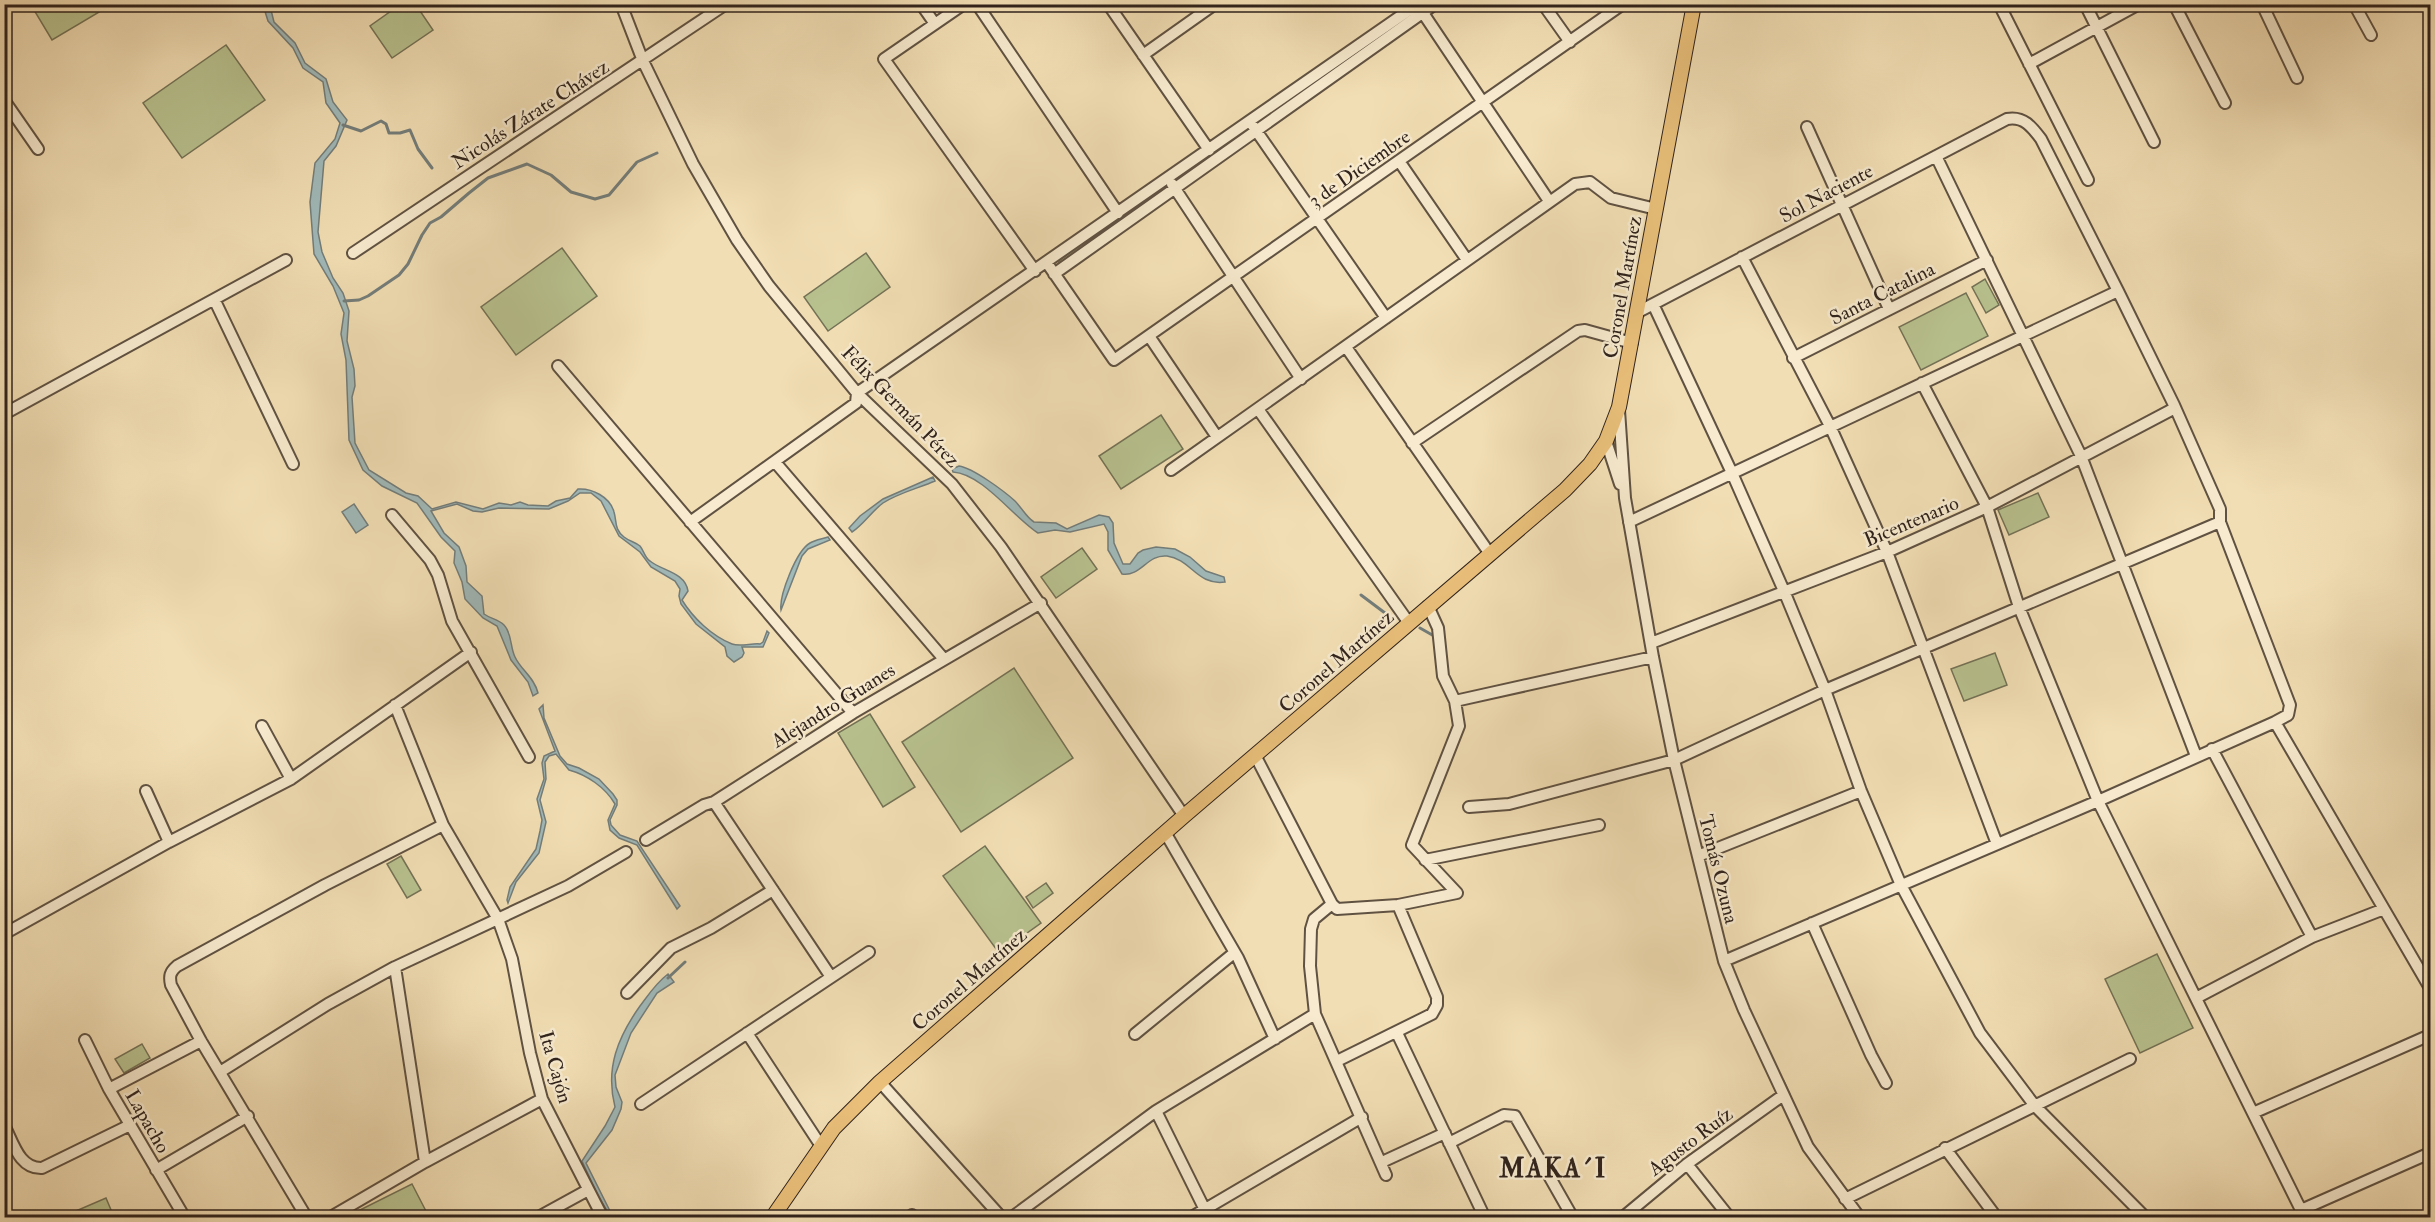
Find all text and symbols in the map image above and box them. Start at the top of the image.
street label: Nicolás Zárate Chávez [447,54,614,175]
street label: 3 de Diciembre [1304,124,1415,213]
street label: Sol Naciente [1775,158,1877,229]
street label: Coronel Martínez [1598,214,1647,360]
street label: Santa Catalina [1825,256,1940,331]
street label: Félix Germán Pérez [836,340,965,473]
street label: Bicentenario [1860,490,1962,553]
street label: Coronel Martínez [1274,604,1399,718]
street label: Alejandro Guanes [766,657,900,754]
street label: Tomás Ozuna [1693,812,1744,927]
street label: Coronel Martínez [907,922,1032,1036]
street label: Ita Cajón [533,1028,578,1106]
street label: Lapacho [119,1085,176,1158]
street label: Agusto Ruíz [1642,1101,1738,1182]
district label: MAKA´I [1498,1153,1607,1185]

